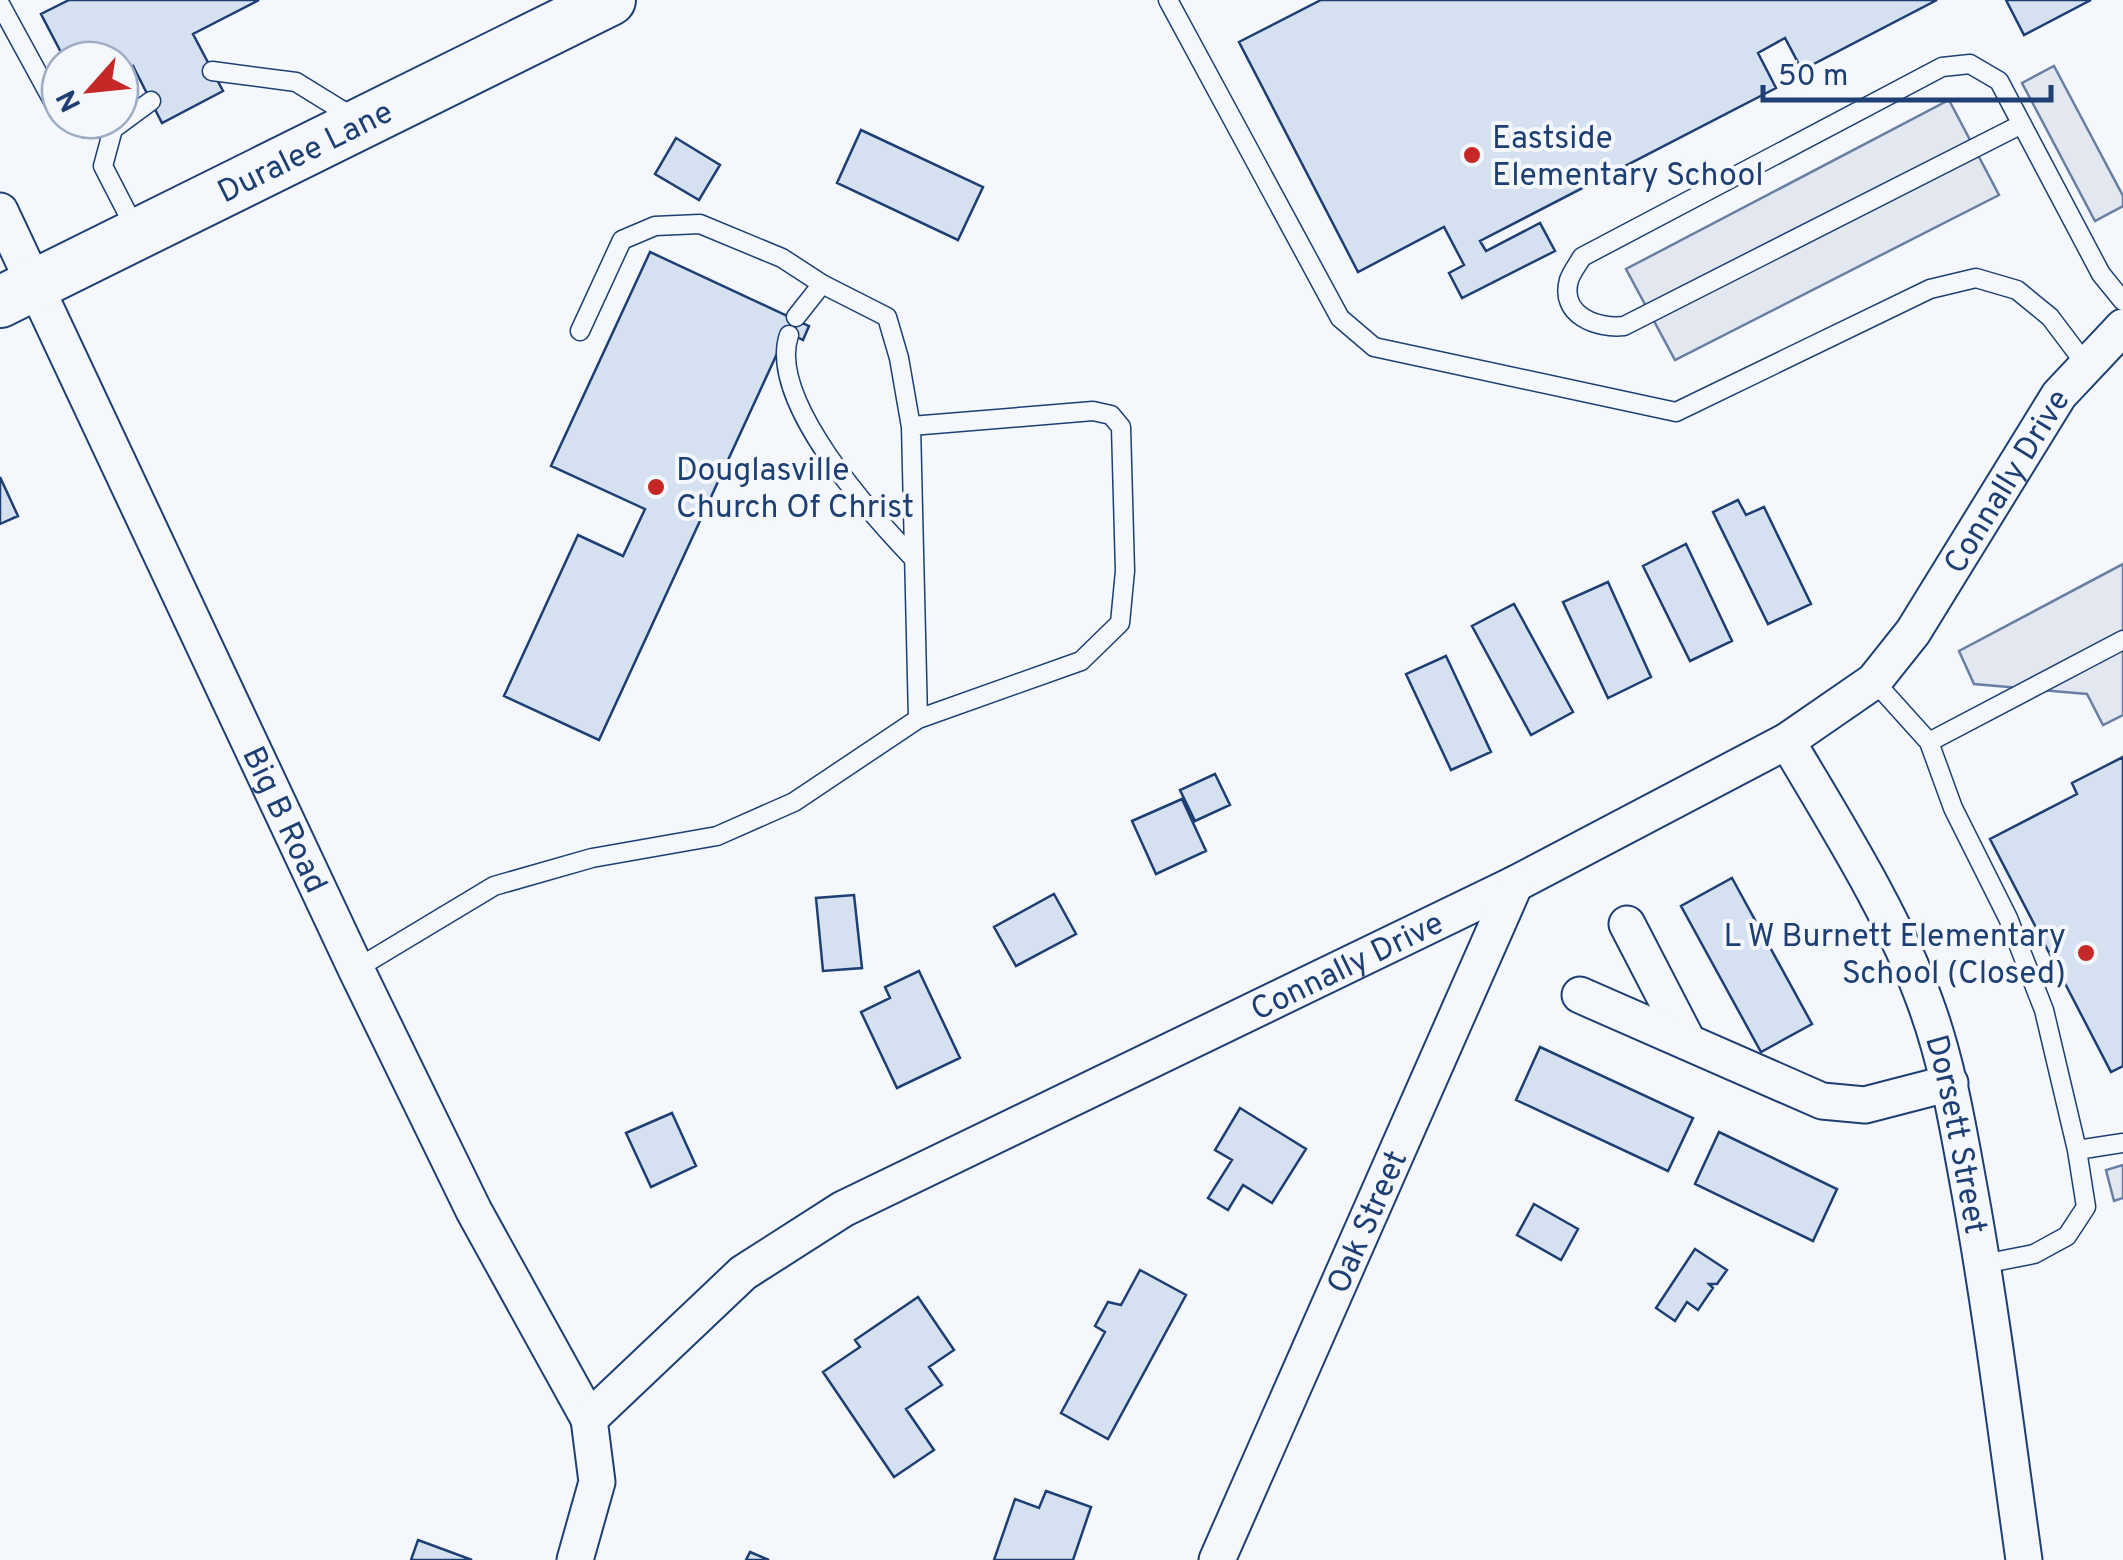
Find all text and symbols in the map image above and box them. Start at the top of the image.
north arrow [40,40,140,140]
scale bar [1763,40,2050,102]
text: 50 m [1778,59,1848,96]
text: N [50,83,91,117]
street label: Duralee Lane [212,94,400,214]
place label: Eastside Elementary School [1492,120,1764,197]
marker: Eastside Elementary School [1461,144,1483,166]
street label: Connally Drive [1937,383,2080,582]
place label: Douglasville Church Of Christ [676,452,914,529]
marker: Douglasville Church Of Christ [645,476,667,498]
street label: Big B Road [231,741,334,900]
street label: Connally Drive [1245,905,1451,1032]
place label: L W Burnett Elementary School (Closed) [1724,918,2066,995]
marker: L W Burnett Elementary School (Closed) [2075,942,2097,964]
street label: Dorsett Street [1914,1031,1994,1237]
street label: Oak Street [1320,1145,1418,1300]

